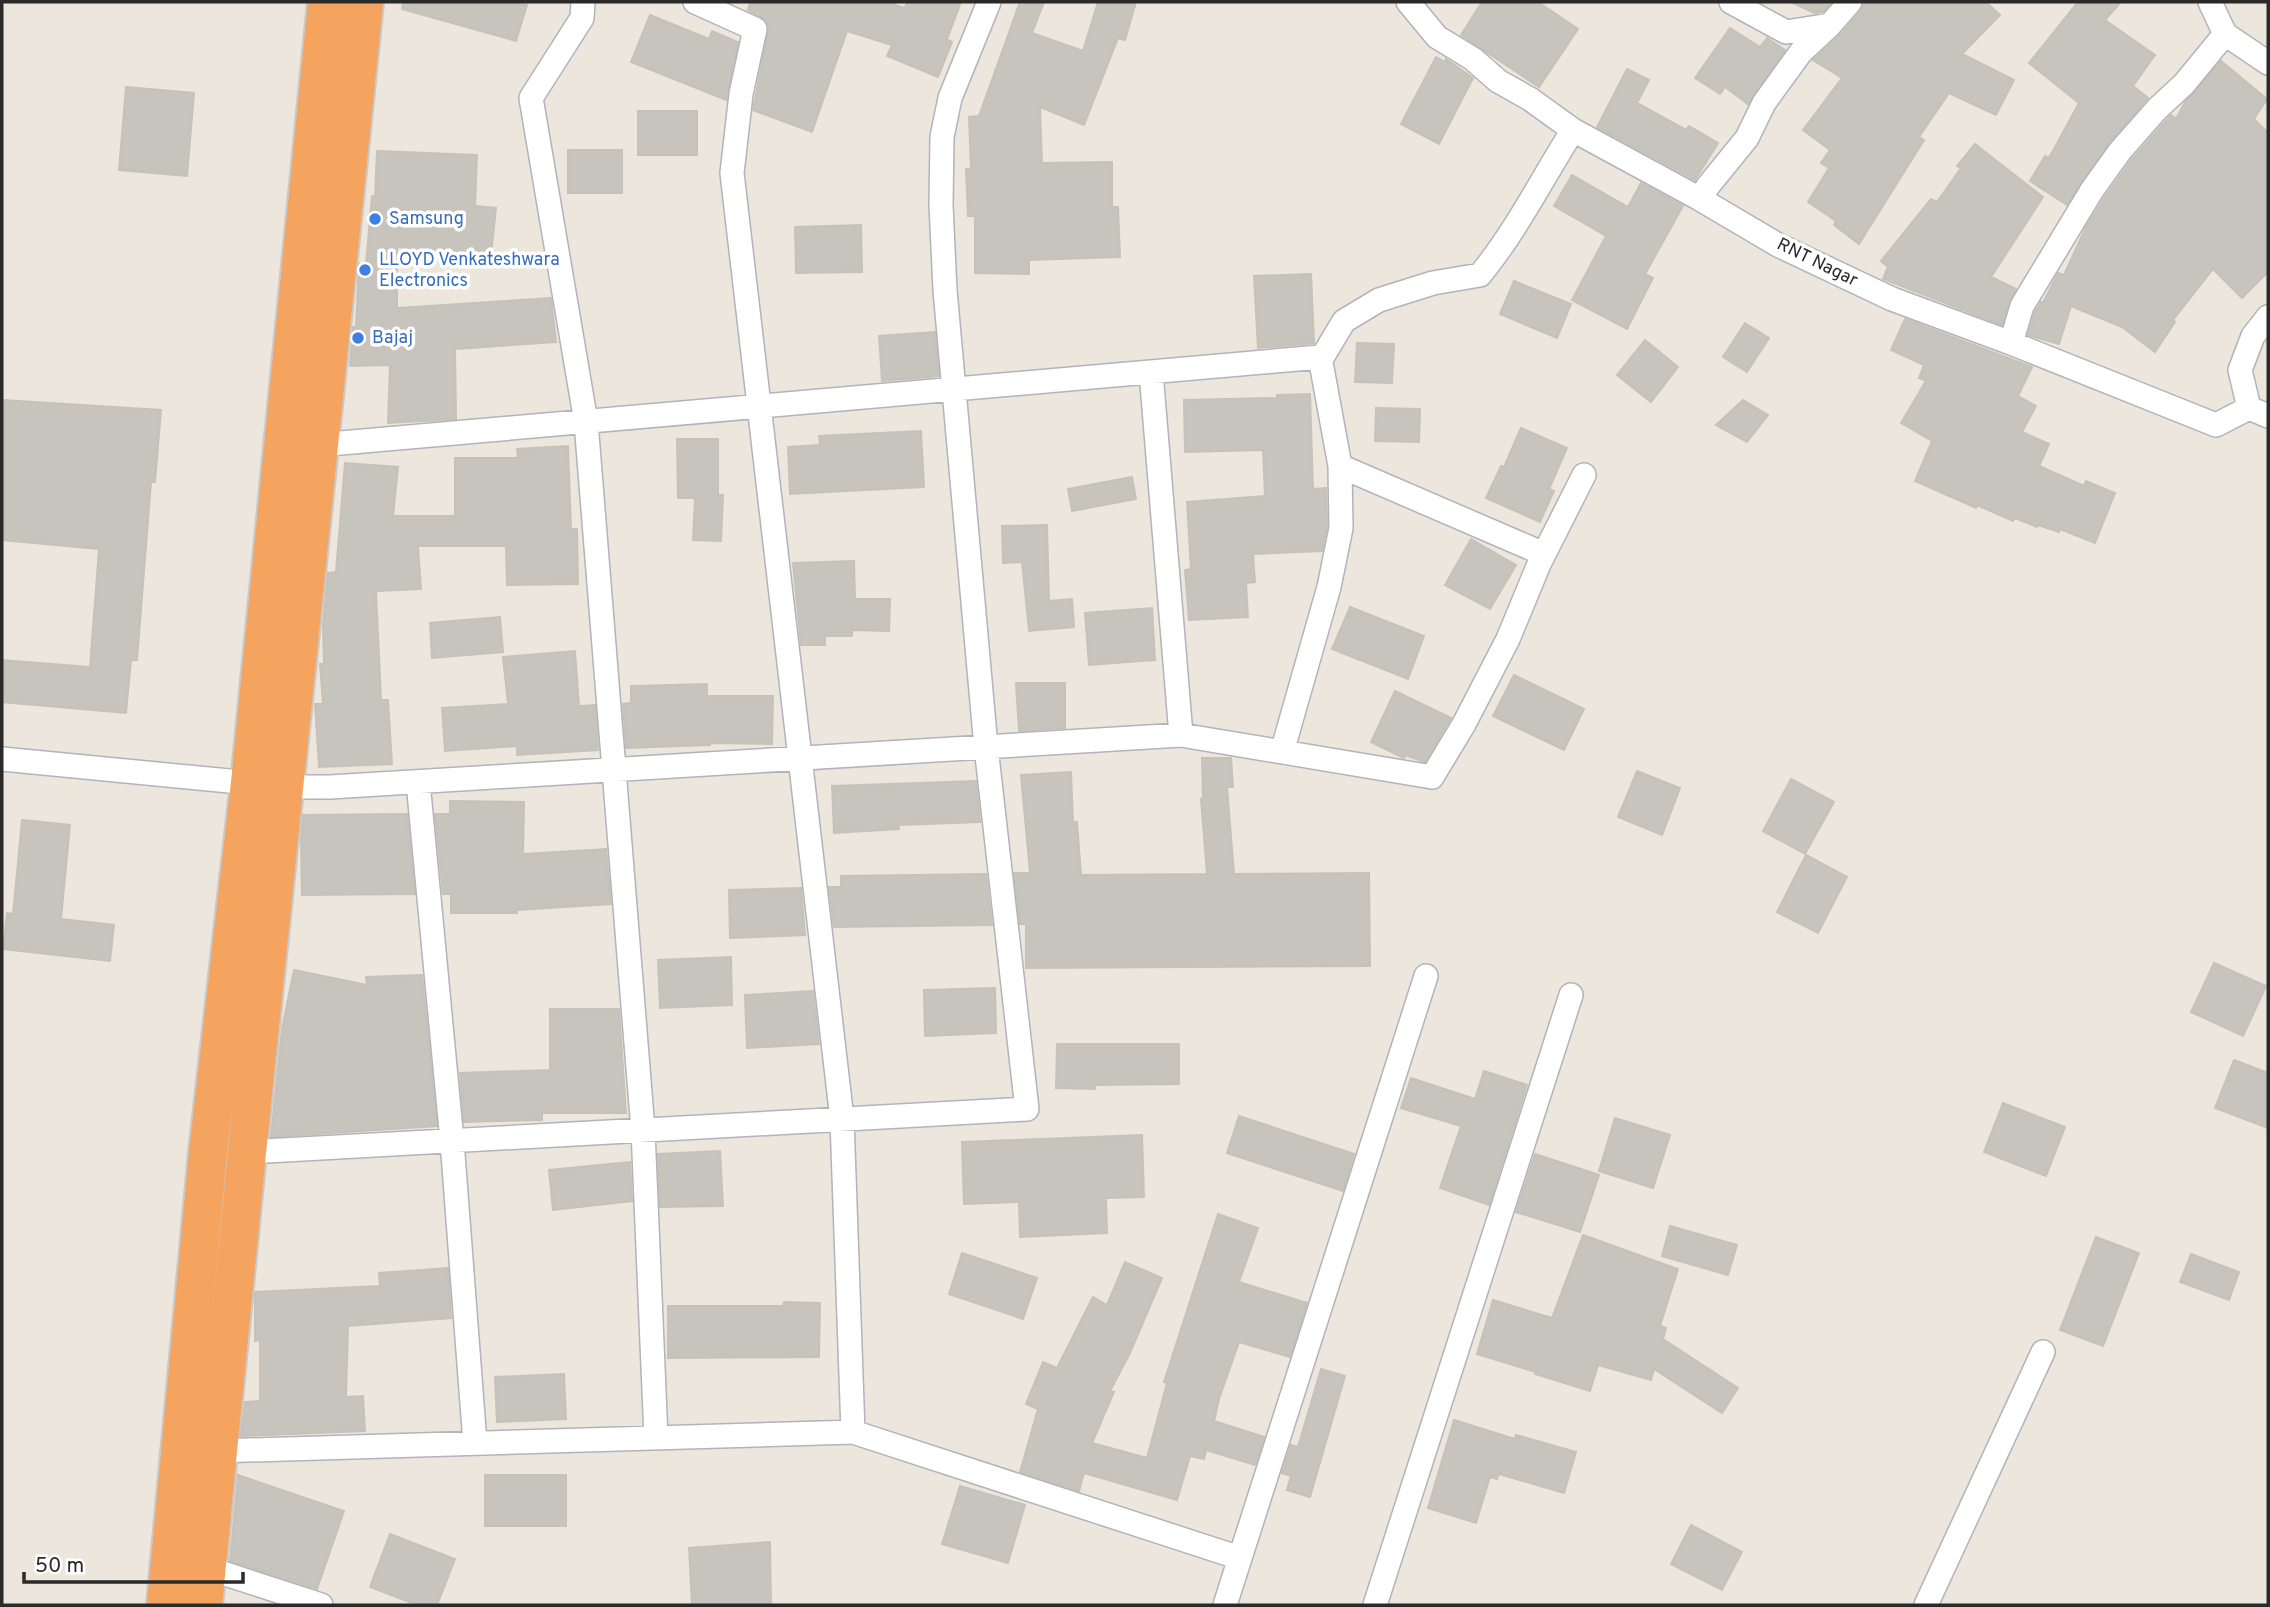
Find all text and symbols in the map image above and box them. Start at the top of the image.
place label: Samsung [389,208,464,231]
marker: Samsung [367,211,383,227]
street label: RNT Nagar [1773,233,1861,293]
place label: LLOYD Venkateshwara Electronics [379,249,560,293]
marker: LLOYD Venkateshwara Electronics [357,262,373,278]
place label: Bajaj [372,327,413,350]
marker: Bajaj [350,330,366,346]
scale bar [24,1540,243,1584]
text: 50 m [35,1553,84,1580]

